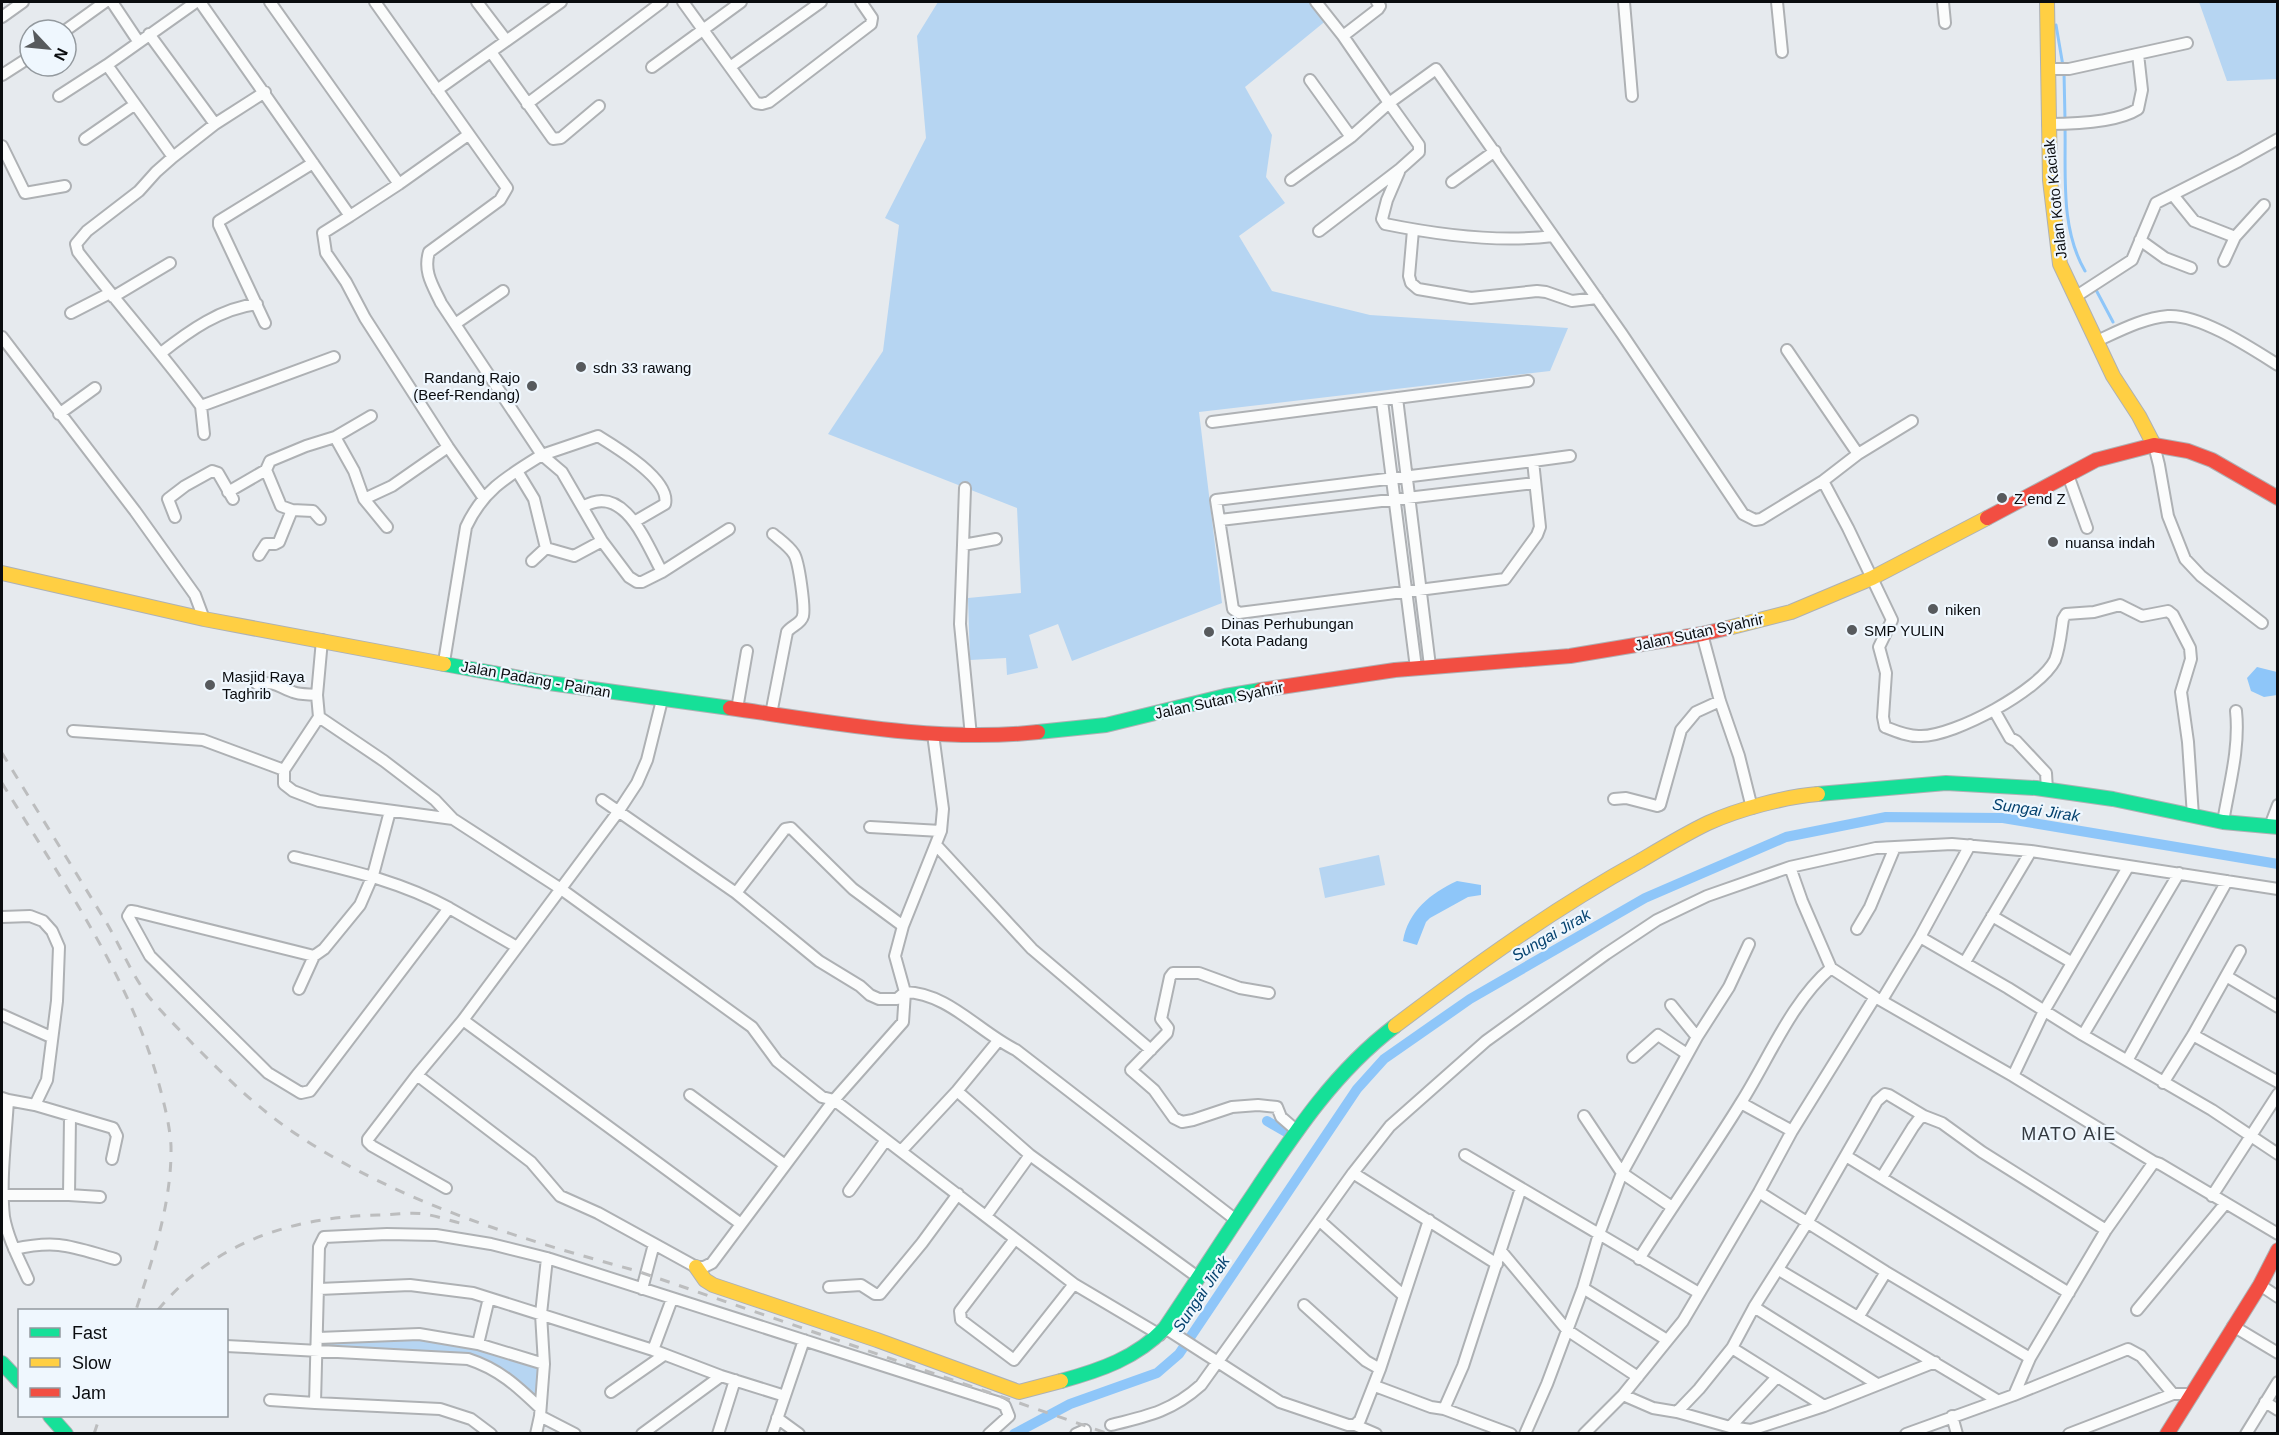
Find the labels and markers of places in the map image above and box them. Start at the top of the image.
place label: sdn 33 rawang [593,359,691,376]
marker: sdn 33 rawang [574,360,588,374]
place label: Randang Rajo (Beef-Rendang) [413,369,520,403]
marker: Randang Rajo (Beef-Rendang) [525,379,539,393]
place label: Z end Z [2014,490,2066,507]
marker: Z end Z [1995,491,2009,505]
place label: nuansa indah [2065,534,2155,551]
marker: nuansa indah [2046,535,2060,549]
place label: niken [1945,601,1981,618]
marker: niken [1926,602,1940,616]
place label: Dinas Perhubungan Kota Padang [1221,615,1354,649]
place label: SMP YULIN [1864,622,1944,639]
marker: SMP YULIN [1845,623,1859,637]
marker: Dinas Perhubungan Kota Padang [1202,625,1216,639]
place label: Masjid Raya Taghrib [222,668,305,702]
marker: Masjid Raya Taghrib [203,678,217,692]

